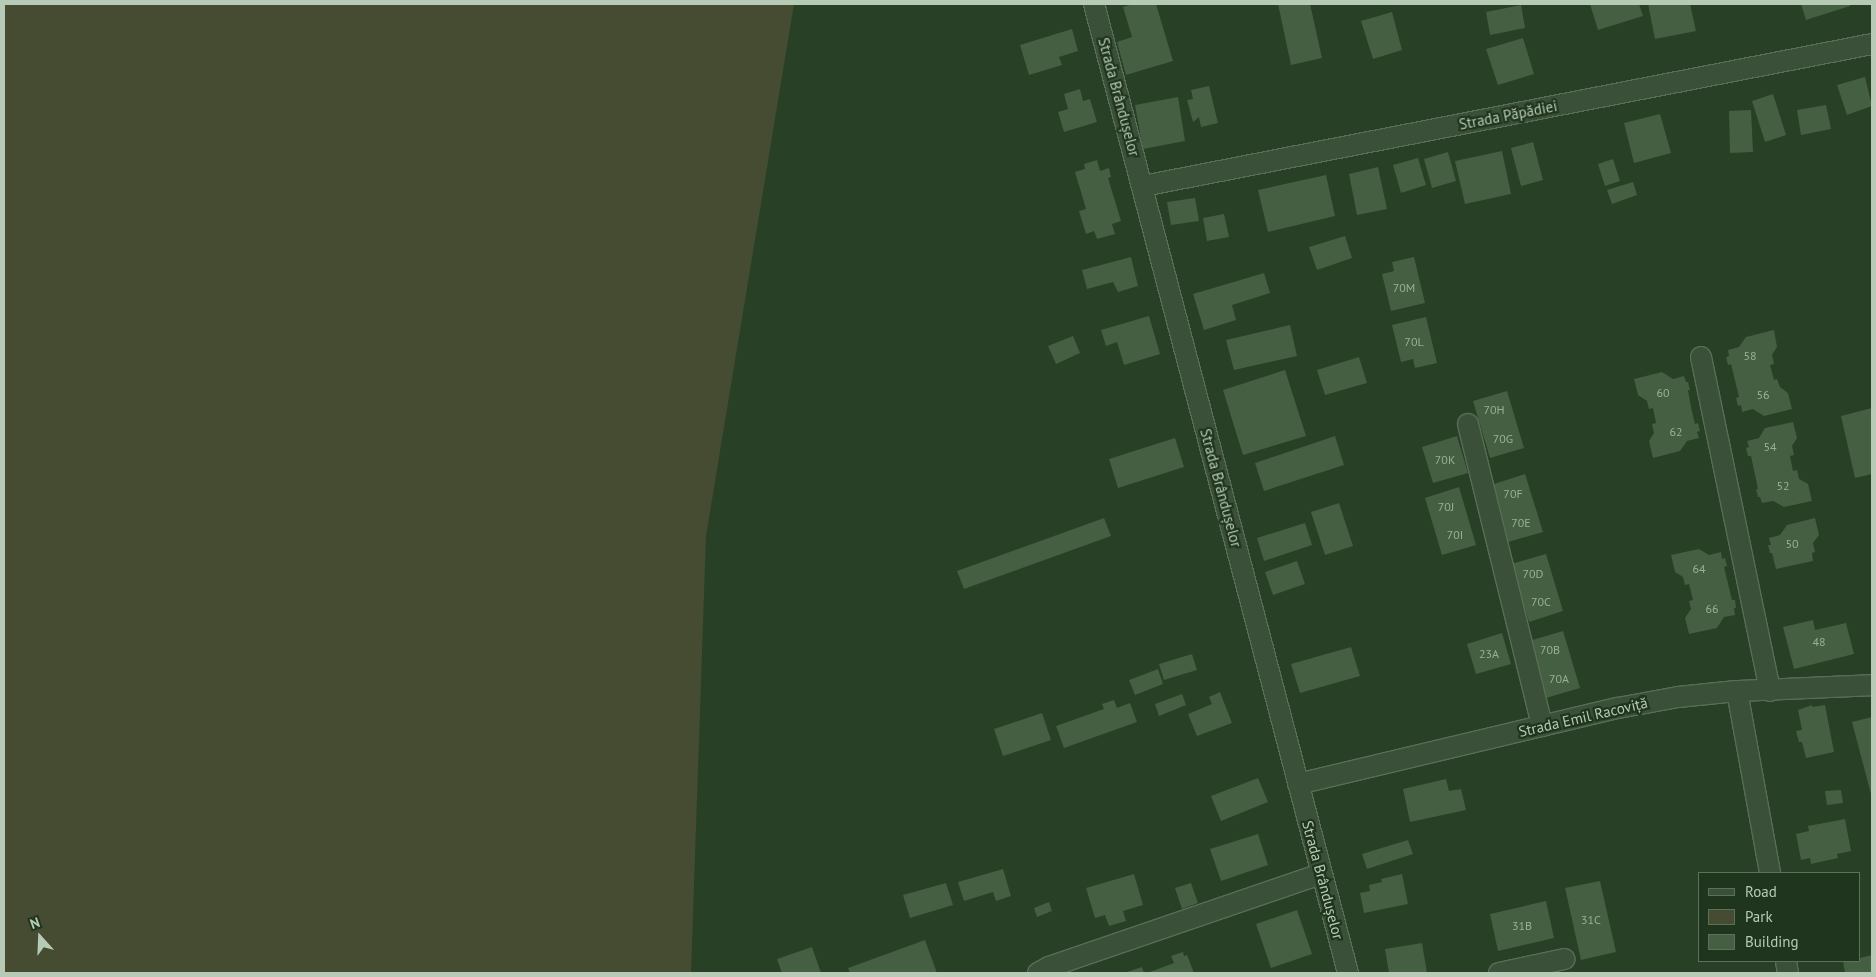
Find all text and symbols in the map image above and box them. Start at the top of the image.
street label: Strada Brândușelor [1094,36,1144,158]
street label: Strada Păpădiei [1457,97,1559,133]
house number: 70M [1393,281,1415,295]
house number: 70L [1404,335,1424,349]
house number: 58 [1743,349,1757,363]
house number: 60 [1656,386,1670,400]
house number: 56 [1756,388,1770,402]
house number: 70H [1483,403,1505,417]
house number: 62 [1669,425,1683,439]
street label: Strada Brândușelor [1196,427,1246,549]
house number: 70G [1493,432,1513,446]
house number: 54 [1763,440,1777,454]
house number: 70K [1435,453,1455,467]
house number: 52 [1776,479,1790,493]
house number: 70F [1503,487,1523,501]
house number: 70J [1438,500,1454,514]
house number: 70E [1511,516,1531,530]
house number: 70I [1447,528,1463,542]
house number: 50 [1785,537,1799,551]
house number: 64 [1692,562,1706,576]
house number: 70D [1523,567,1543,581]
house number: 70C [1531,595,1551,609]
house number: 66 [1705,602,1719,616]
house number: 48 [1812,635,1826,649]
house number: 70B [1540,643,1560,657]
house number: 23A [1479,647,1499,661]
house number: 70A [1549,672,1569,686]
street label: Strada Emil Racoviță [1517,693,1649,741]
street label: Strada Brândușelor [1298,819,1348,941]
legend [1698,872,1861,962]
text: Road [1745,882,1777,901]
text: Park [1745,907,1773,926]
north arrow [15,912,65,962]
text: N [27,913,42,933]
house number: 31C [1581,913,1601,927]
house number: 31B [1512,919,1532,933]
text: Building [1745,932,1799,951]

